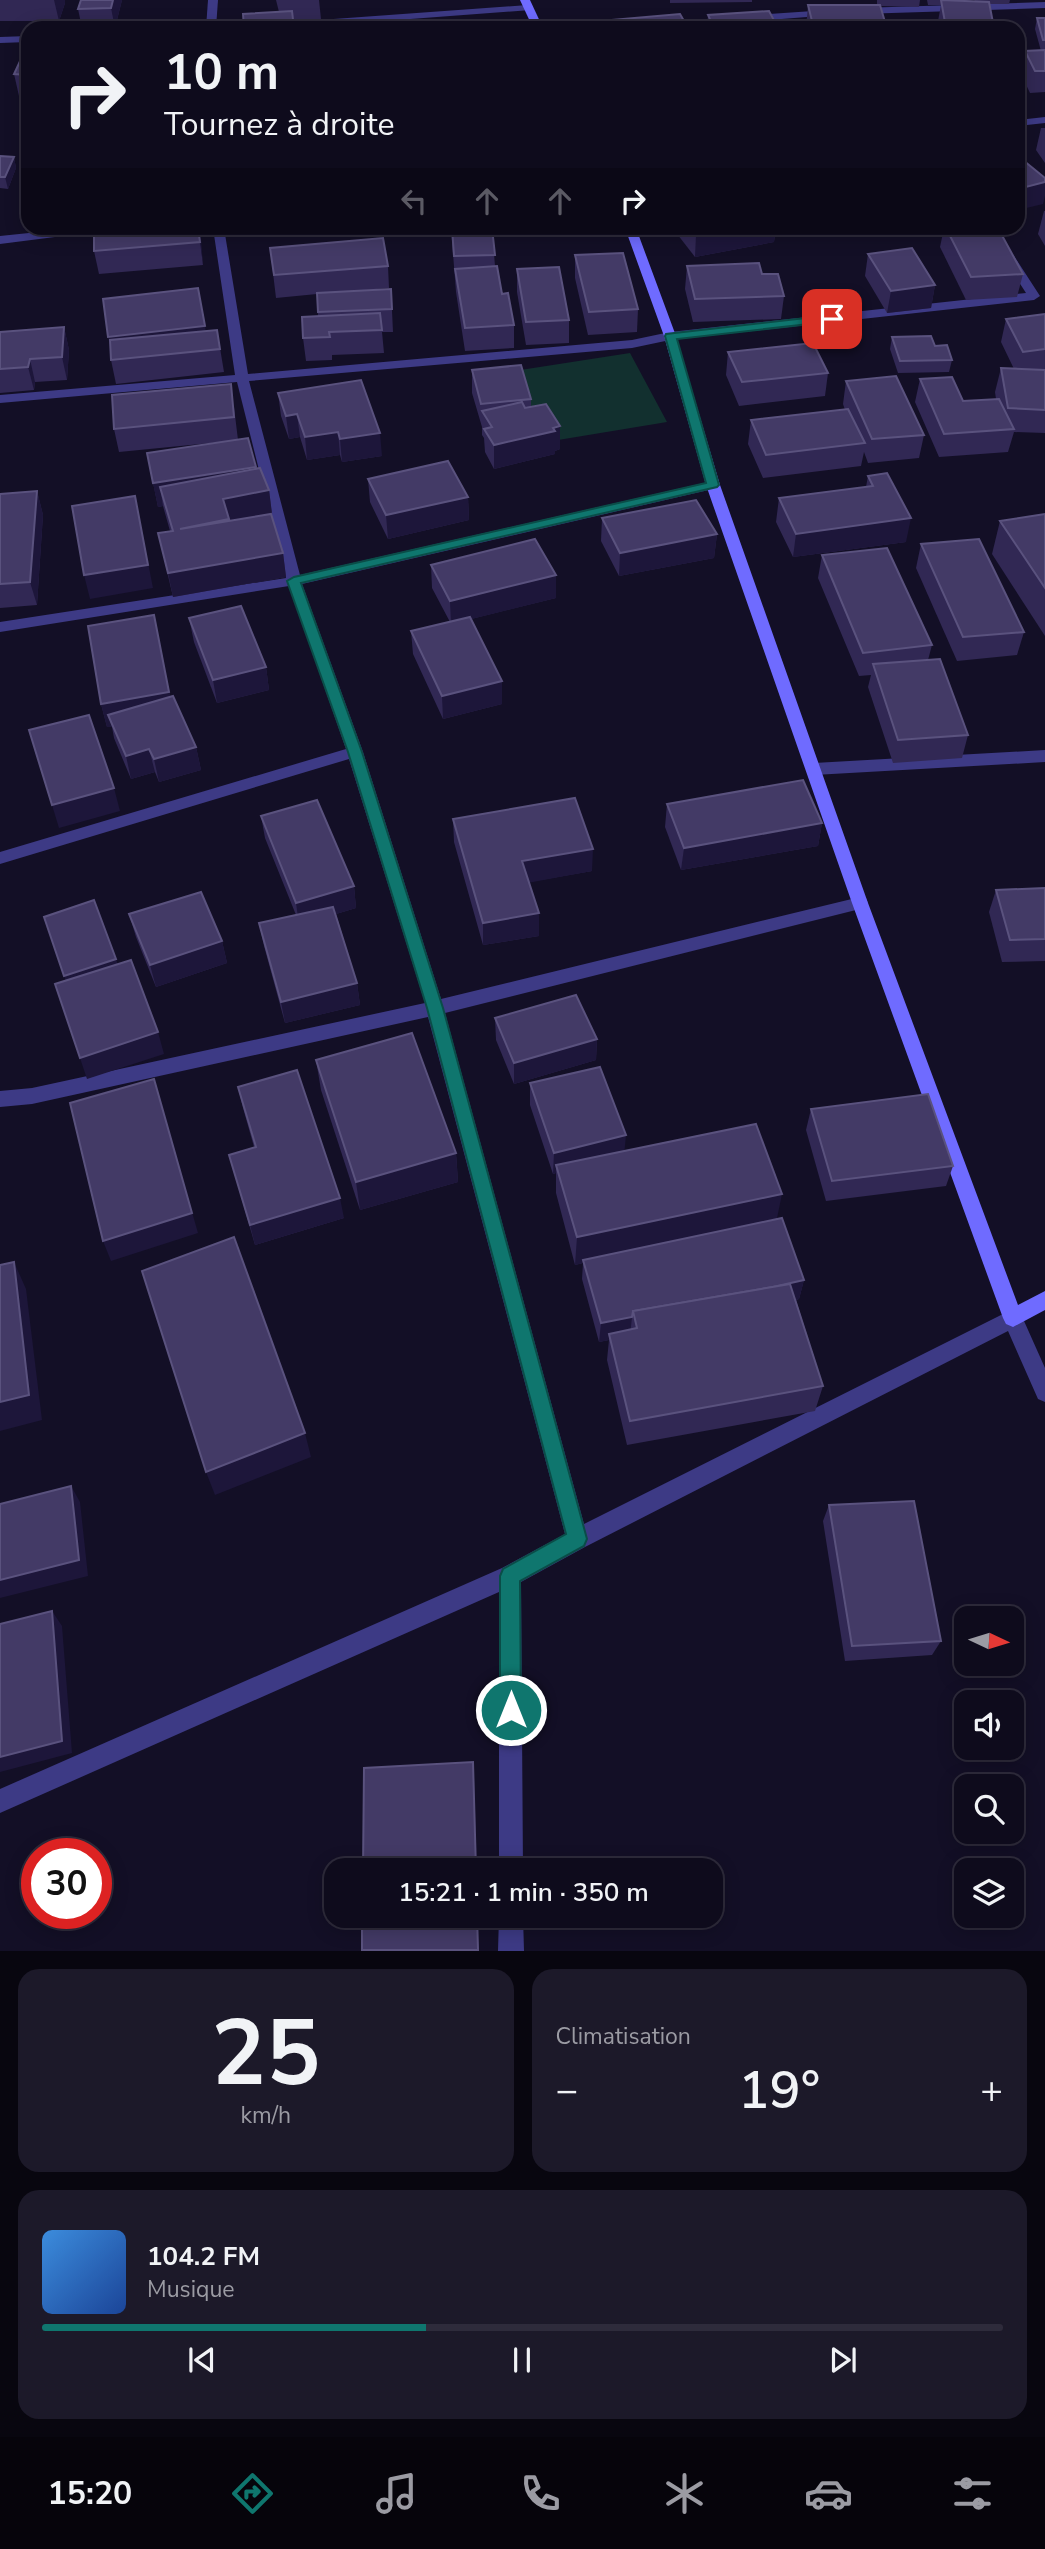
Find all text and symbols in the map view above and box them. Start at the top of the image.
text: 10 m [164,39,279,106]
icon: right [49,49,140,140]
text: Tournez à droite [164,103,395,146]
icon: left [395,182,433,220]
icon: ahead [468,182,506,220]
icon: ahead [541,182,579,220]
icon: right [614,182,652,220]
pin [802,289,862,349]
icon: arrive [813,300,851,338]
north arrow [954,1606,1024,1676]
map controls [954,1606,1024,1928]
position arrow [474,1673,548,1747]
button: sound [954,1690,1024,1760]
button: search [954,1774,1024,1844]
speed limit sign: 30 [21,1838,112,1929]
button: layers [954,1858,1024,1928]
text: 15:21 · 1 min · 350 m [398,1875,649,1910]
text: 25 [211,1992,320,2116]
text: Climatisation [556,2021,691,2052]
text: 19° [738,2055,820,2126]
text: − [556,2065,578,2116]
text: + [980,2065,1003,2116]
text: km/h [240,2100,291,2131]
text: 104.2 FM [147,2239,260,2274]
text: Musique [147,2274,235,2305]
icon: previous [183,2341,221,2379]
icon: pause [503,2341,541,2379]
icon: next [824,2341,862,2379]
icon: directions [228,2469,277,2518]
icon: music [372,2469,421,2518]
icon: phone [516,2469,565,2518]
icon: climate [660,2469,709,2518]
icon: car [804,2469,853,2518]
icon: filters [948,2469,997,2518]
text: 15:20 [48,2472,132,2515]

